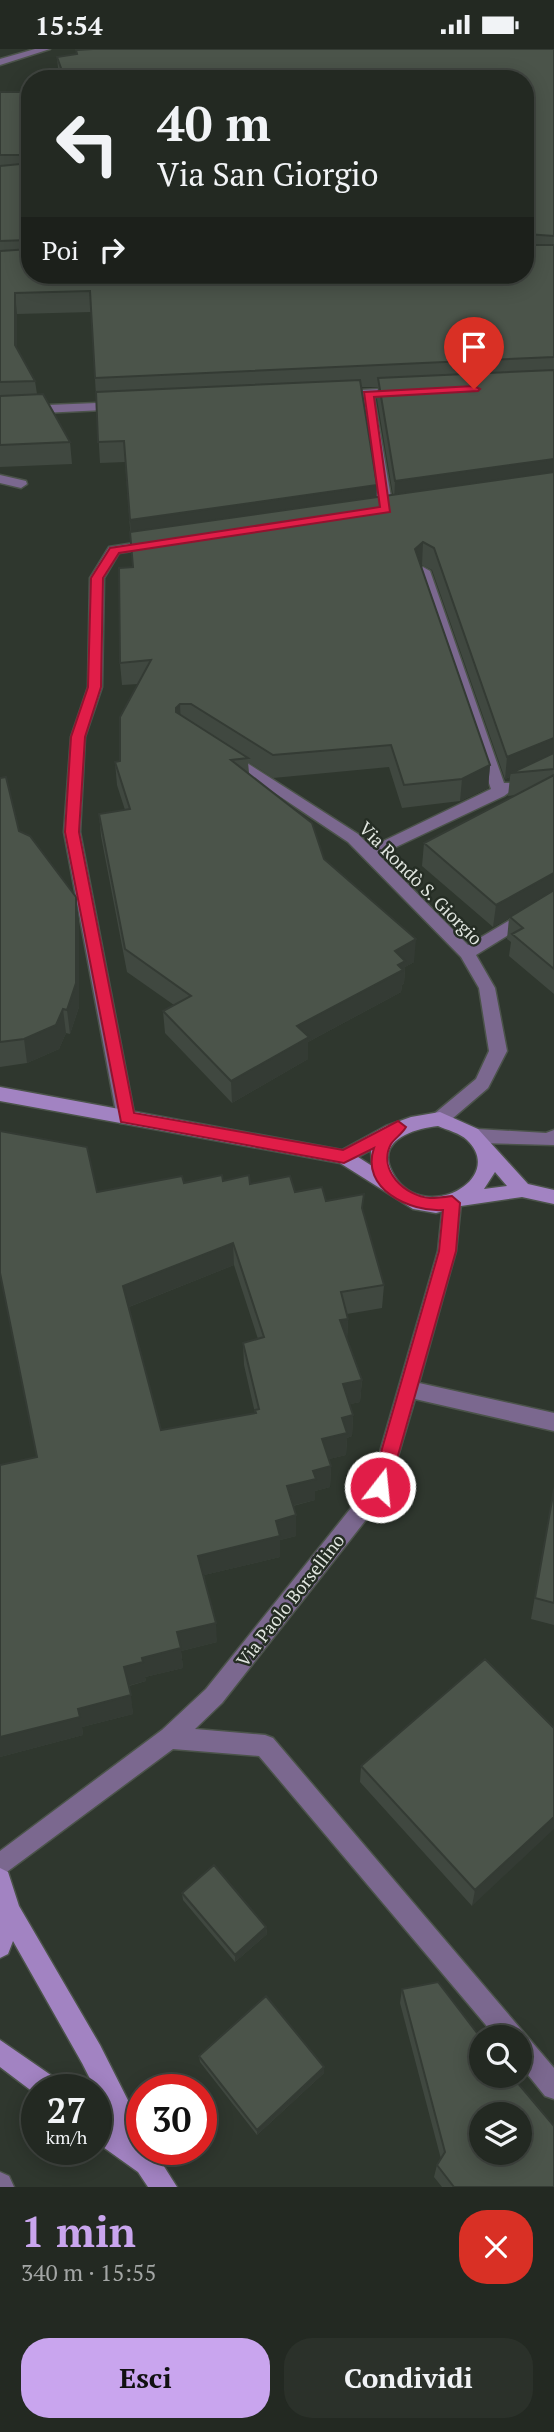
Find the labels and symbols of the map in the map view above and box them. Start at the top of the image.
pin [444,317,504,389]
street label: Via Rondò S. Giorgio [354,816,488,950]
position arrow [343,1450,417,1524]
street label: Via Paolo Borsellino [231,1529,349,1671]
speed limit sign: 30 [126,2074,217,2165]

